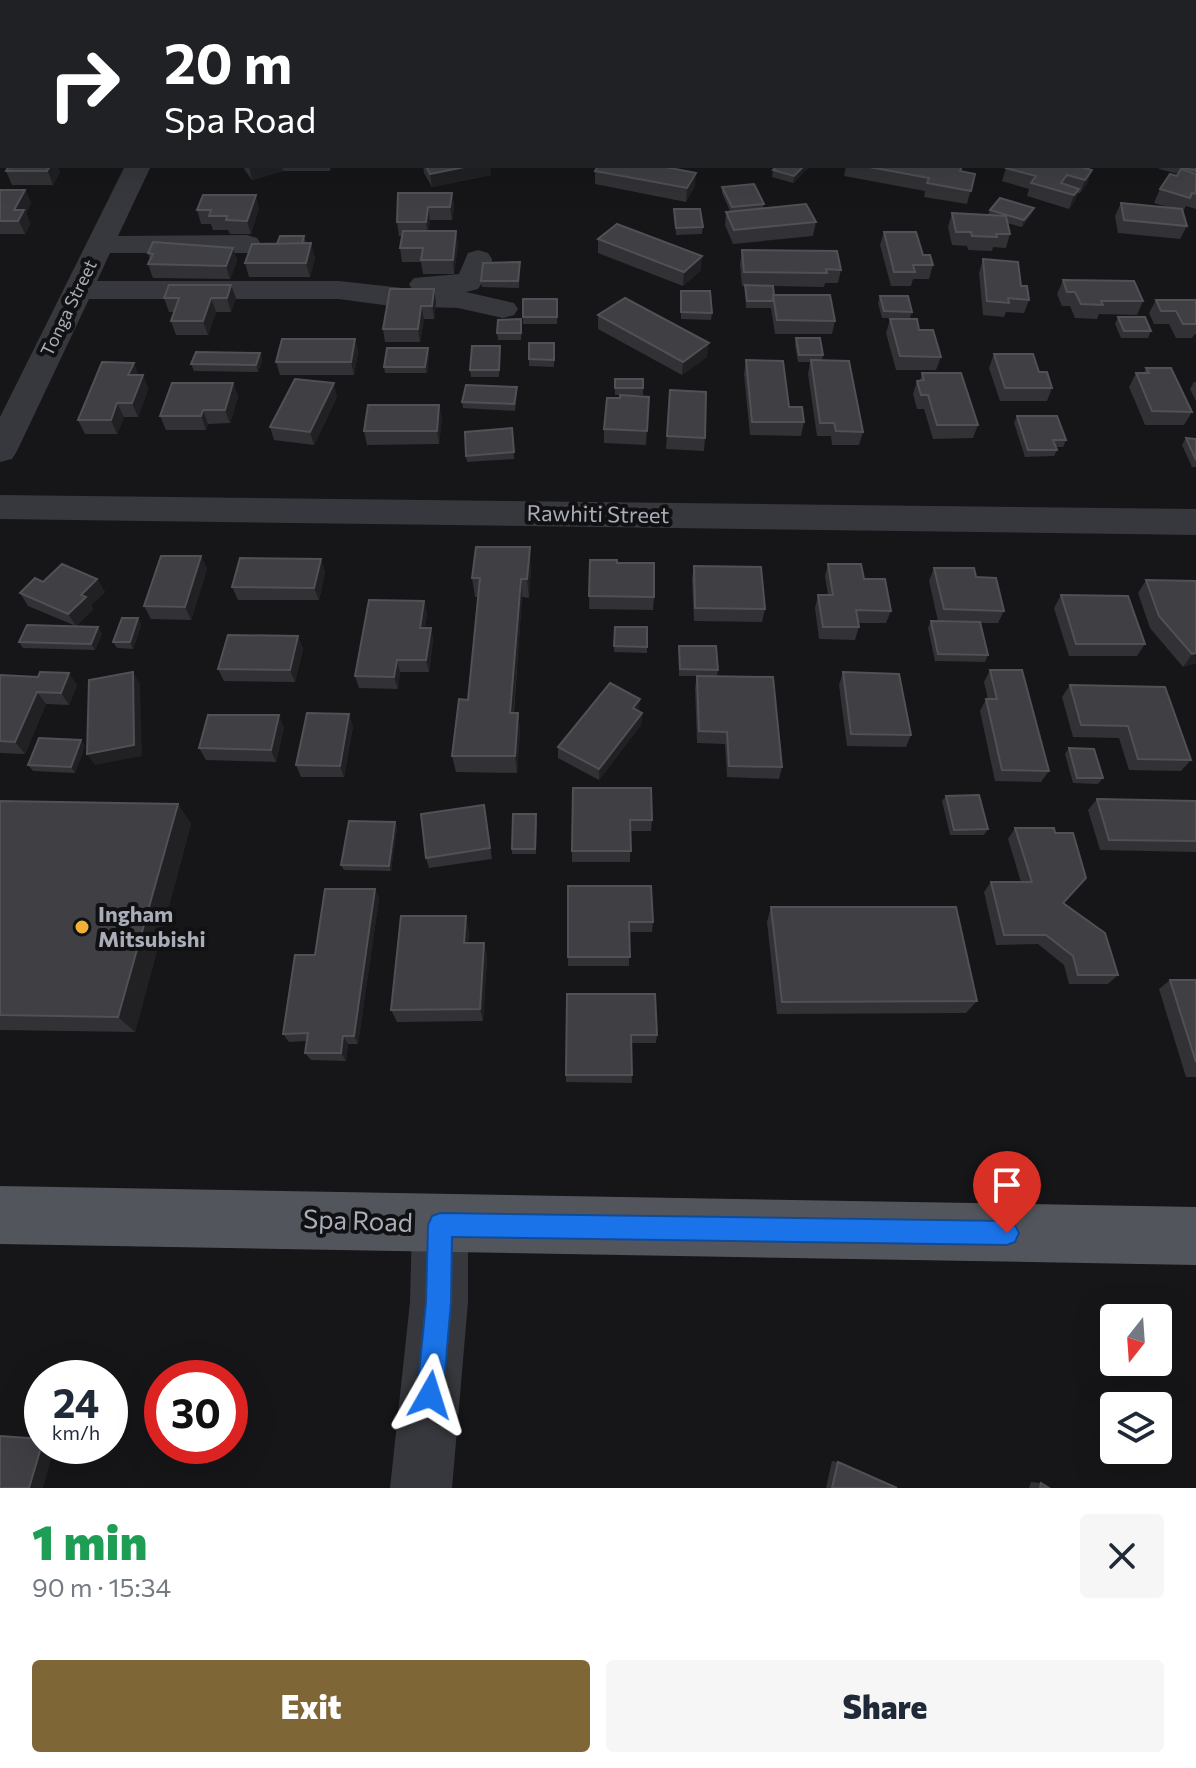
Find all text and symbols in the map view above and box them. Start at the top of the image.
text: 20 m [164,27,292,96]
icon: right [32,32,136,136]
text: Spa Road [164,96,316,140]
street label: Tonga Street [35,256,101,359]
street label: Rawhiti Street [526,499,670,528]
place label: Ingham Mitsubishi [98,900,206,952]
marker: Ingham Mitsubishi [73,918,91,936]
pin [973,1151,1041,1233]
icon: arrive [985,1163,1029,1207]
street label: Spa Road [303,1202,414,1237]
north arrow [1100,1304,1172,1376]
map controls [1100,1304,1172,1464]
position arrow [388,1353,472,1437]
speed limit sign: 30 [144,1360,248,1464]
text: 24 [53,1377,99,1426]
button: layers [1100,1392,1172,1464]
text: km/h [52,1420,100,1444]
text: 1 min [32,1511,147,1570]
button: close [1080,1514,1164,1598]
text: 90 m · 15:34 [32,1571,171,1602]
button: Exit [32,1660,590,1752]
button: Share [606,1660,1164,1752]

